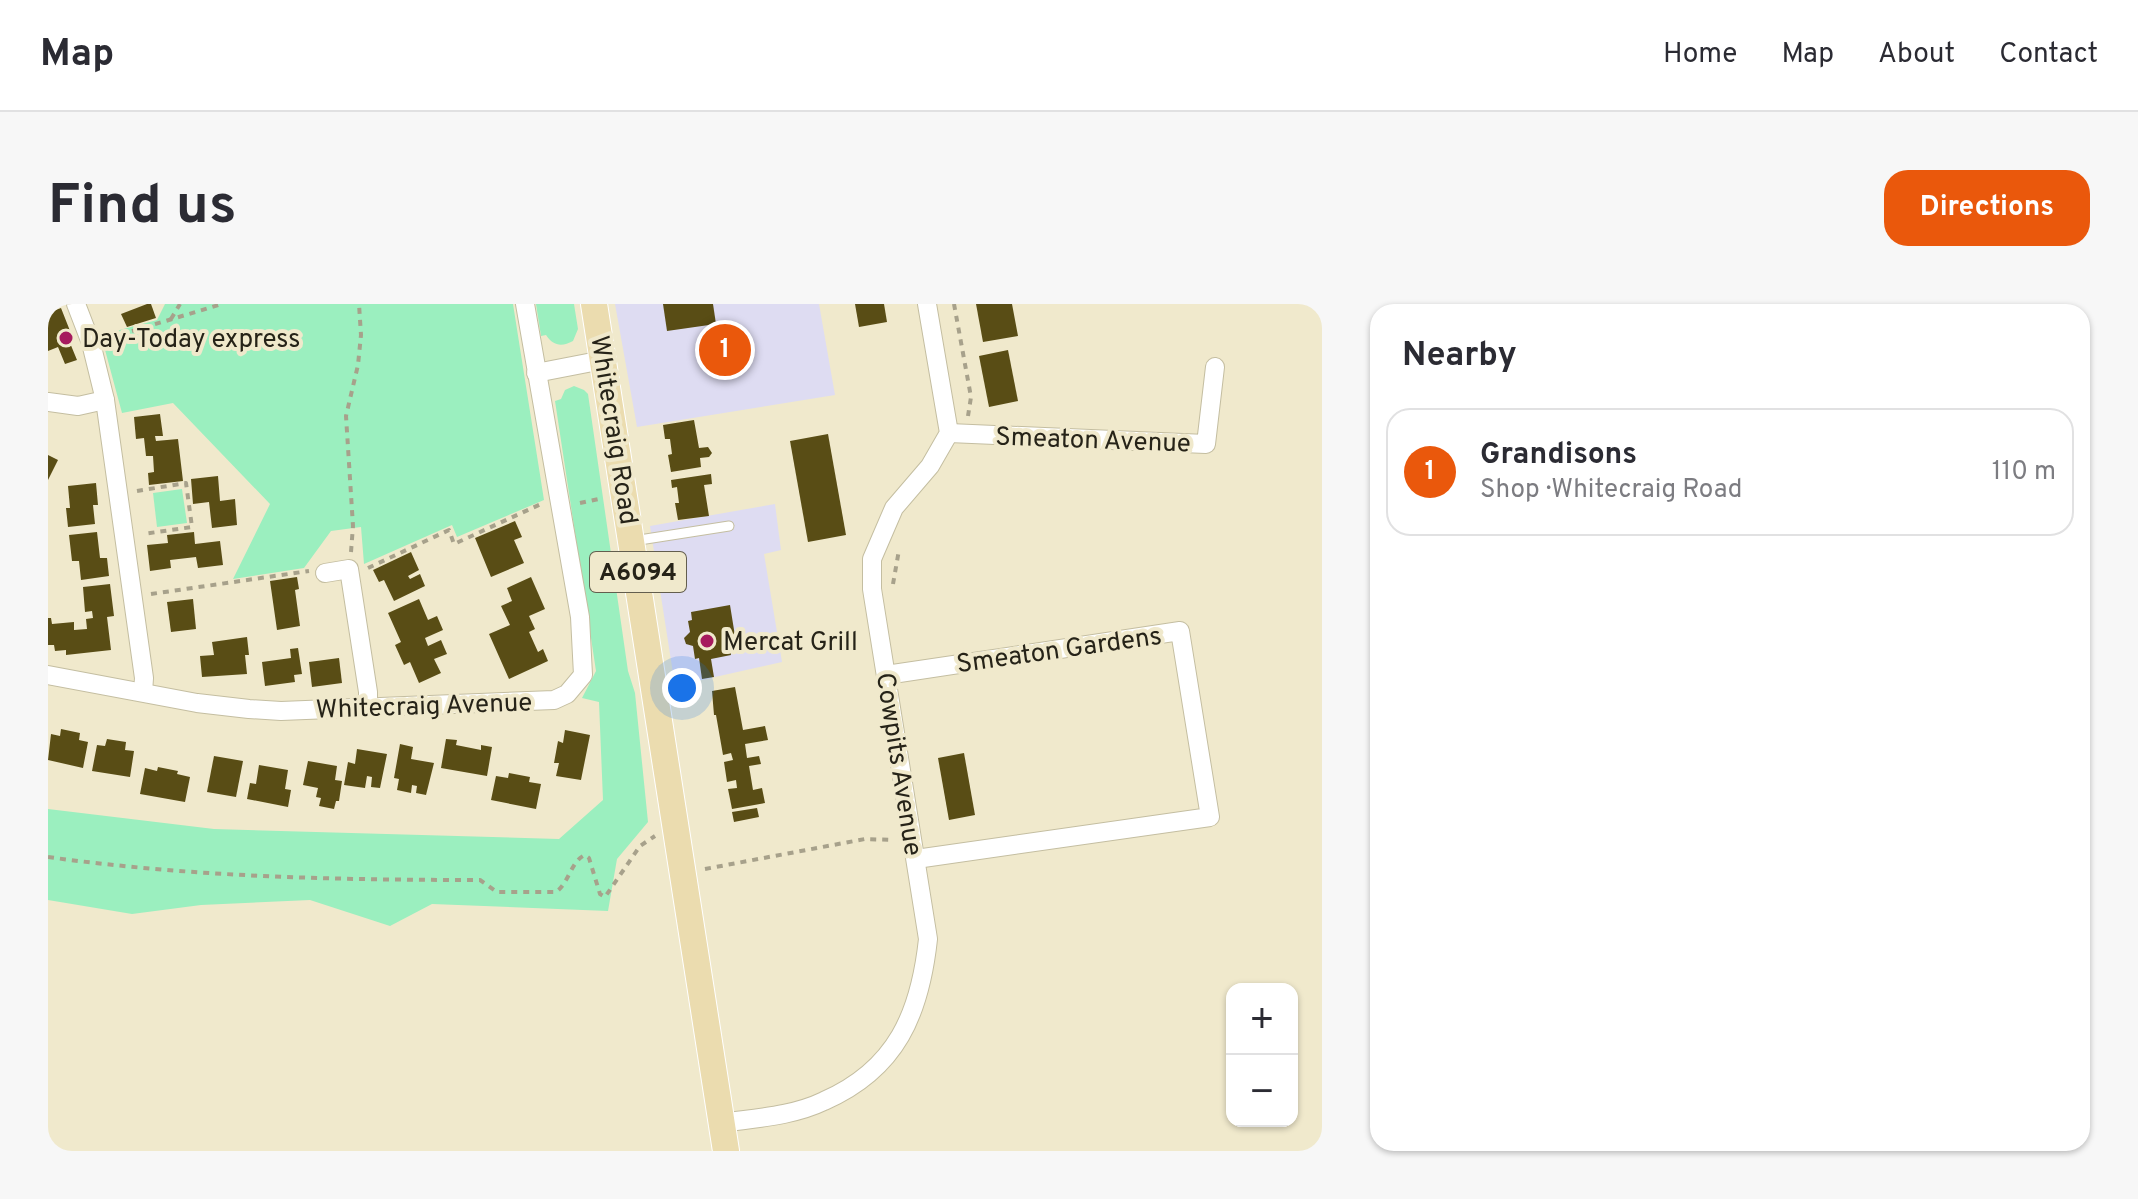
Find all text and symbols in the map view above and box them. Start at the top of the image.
text: Map [40,31,114,80]
text: Home [1663,37,1737,73]
text: Map [1781,37,1834,73]
text: About [1878,37,1955,73]
text: Contact [1999,37,2098,73]
button: Directions [1884,170,2090,246]
text: Find us [48,173,237,243]
pin: 1 [699,320,751,380]
place label: Day-Today express [82,324,301,357]
marker: Day-Today express [57,329,75,347]
street label: Whitecraig Road [581,333,644,527]
text: Nearby [1402,335,1517,378]
street label: Smeaton Avenue [995,422,1191,461]
text: Grandisons [1480,437,1637,474]
text: 1 [1425,456,1435,489]
text: 110 m [1992,456,2056,489]
text: Shop · Whitecraig Road [1480,474,1742,507]
road number: A6094 [590,552,686,592]
street label: Smeaton Gardens [955,621,1164,682]
place label: Mercat Grill [723,627,858,660]
marker: Mercat Grill [698,632,716,650]
your location [662,668,702,708]
street label: Cowpits Avenue [867,671,928,858]
street label: Whitecraig Avenue [315,687,533,728]
map controls [1226,983,1298,1127]
button: + [1226,983,1298,1055]
button: − [1226,1055,1298,1127]

